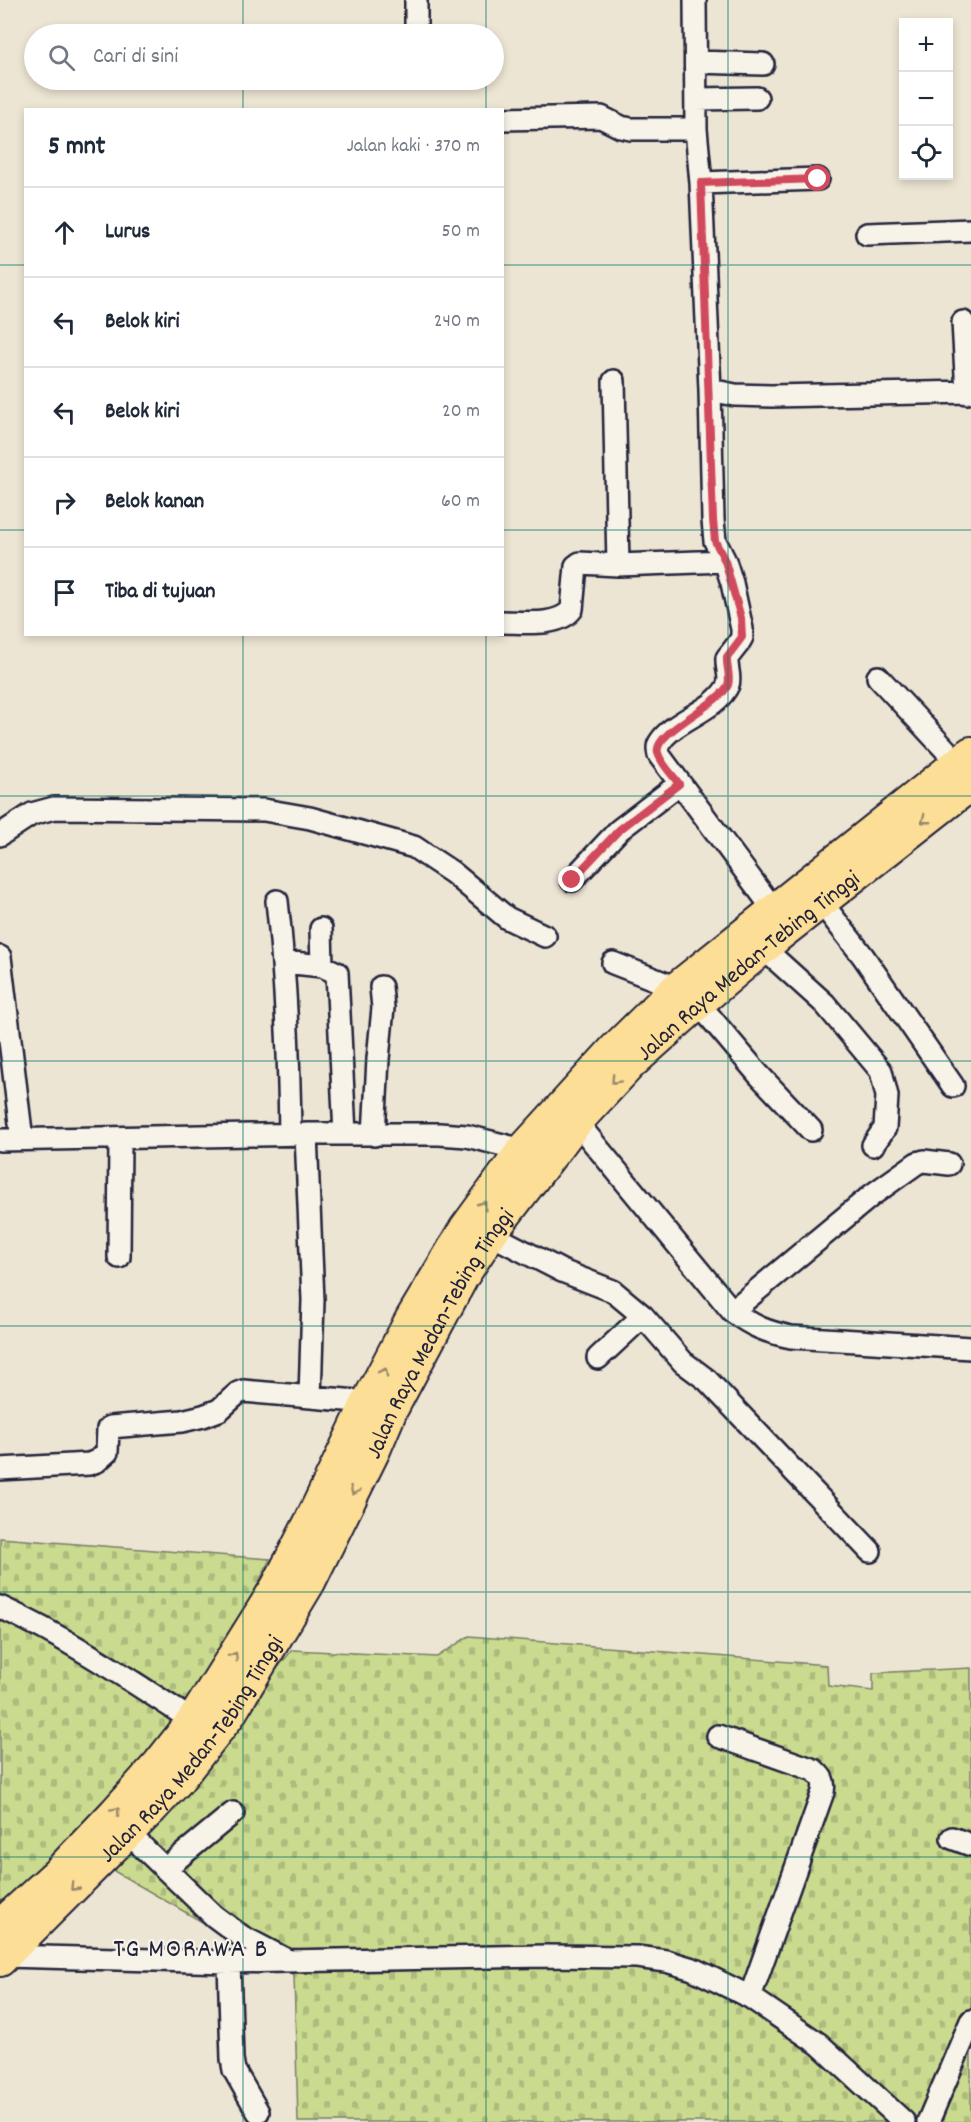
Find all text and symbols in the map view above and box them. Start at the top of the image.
map controls [899,18,953,180]
button: + [899,18,953,72]
search box [24,24,504,90]
icon: search [45,41,78,74]
text: Cari di sini [93,42,178,73]
button: − [899,72,953,126]
button: locate [899,126,953,180]
text: 5 mnt [48,129,105,166]
text: Jalan kaki · 370 m [346,133,480,161]
route start [804,165,830,191]
icon: ahead [48,216,81,249]
text: Lurus [105,217,150,248]
text: 50 m [442,218,480,246]
icon: left [48,306,81,339]
text: Belok kiri [105,307,179,338]
text: 240 m [434,308,480,336]
icon: left [48,396,81,429]
text: Belok kiri [105,397,179,428]
text: 20 m [442,398,480,426]
icon: right [48,486,81,519]
text: Belok kanan [105,487,204,518]
text: 60 m [441,488,480,516]
icon: arrive [48,576,81,609]
text: Tiba di tujuan [105,577,215,608]
one-way arrow [921,813,932,824]
street label: Jalan Raya Medan-Tebing Tinggi [630,863,868,1070]
route end [558,866,584,892]
one-way arrow [611,1074,622,1084]
one-way arrow [476,1200,487,1211]
street label: Jalan Raya Medan-Tebing Tinggi [358,1202,524,1465]
one-way arrow [376,1368,388,1379]
one-way arrow [350,1484,362,1495]
street label: Jalan Raya Medan-Tebing Tinggi [93,1630,293,1872]
one-way arrow [227,1652,238,1663]
one-way arrow [109,1807,120,1818]
one-way arrow [70,1881,81,1891]
district label: TG MORAWA B [113,1931,269,1970]

